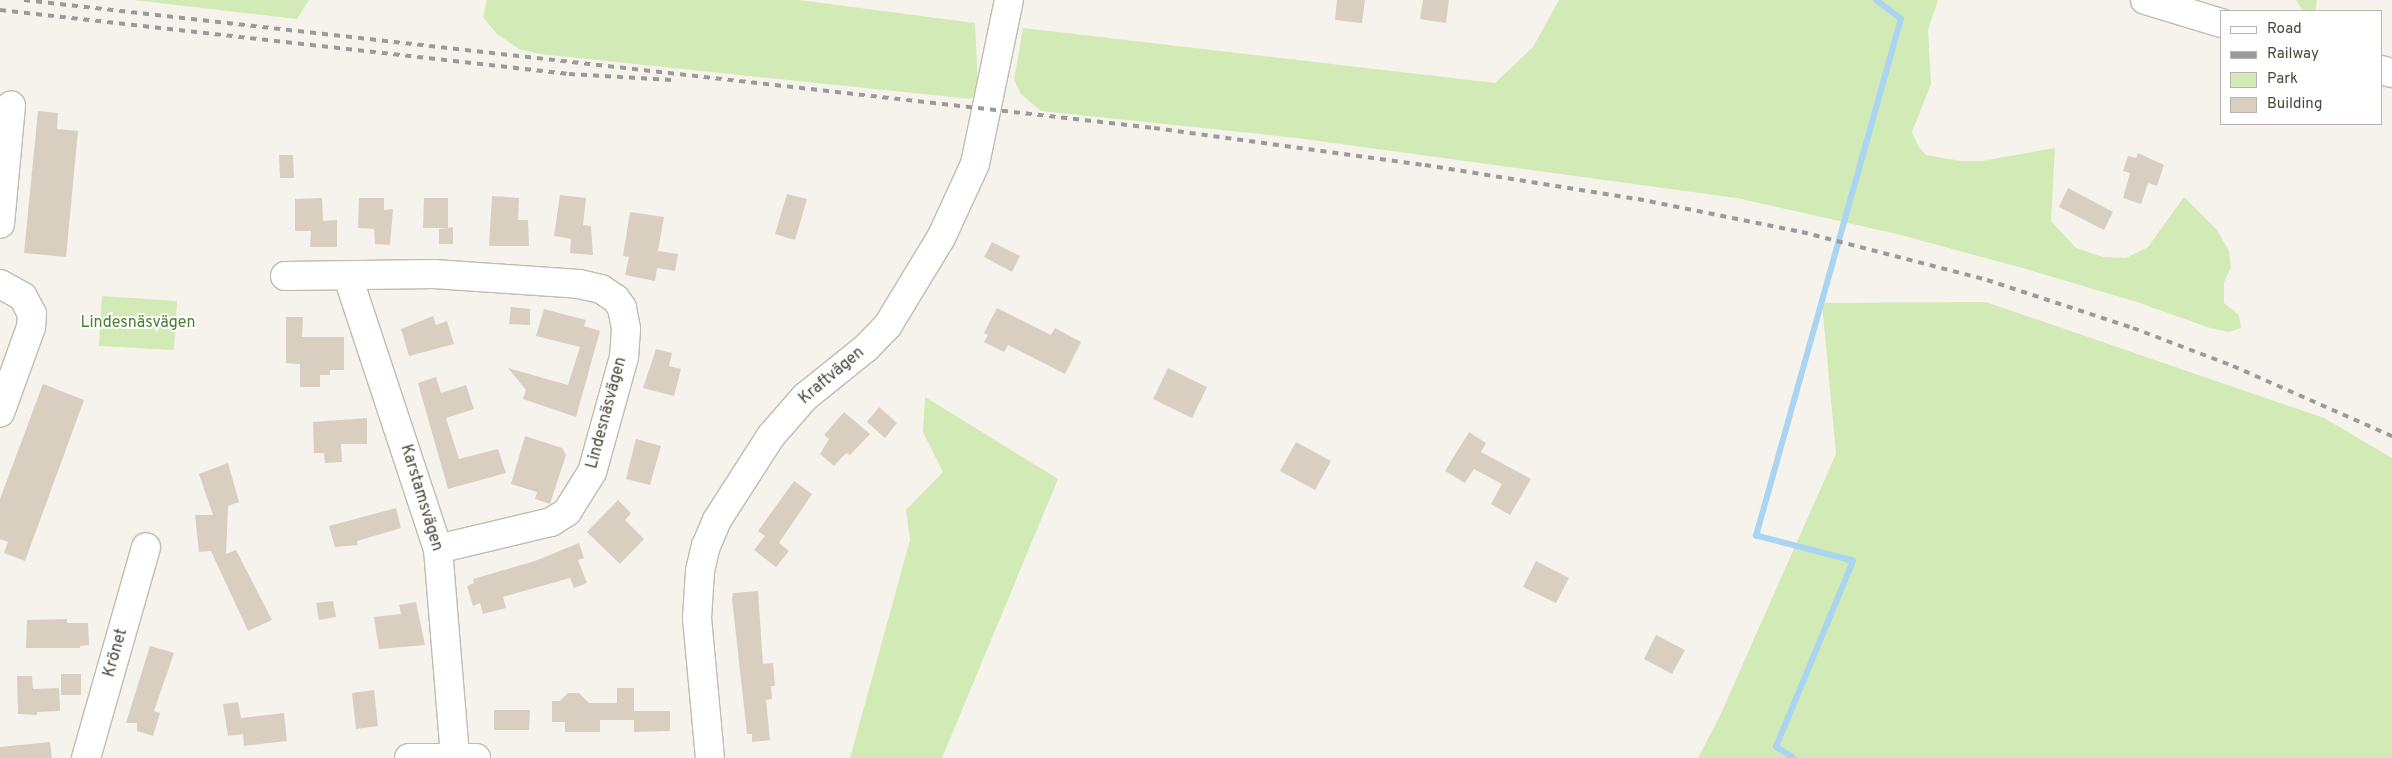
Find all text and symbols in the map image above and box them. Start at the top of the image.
legend [2220,10,2382,125]
text: Road [2267,20,2302,39]
text: Railway [2267,45,2319,64]
text: Park [2267,70,2298,89]
text: Building [2267,95,2322,114]
park label: Lindesnäsvägen [81,313,195,333]
street label: Kraftvägen [796,343,868,409]
street label: Lindesnäsvägen [583,355,631,471]
street label: Karstamsvägen [396,442,446,554]
street label: Krönet [100,627,132,679]

